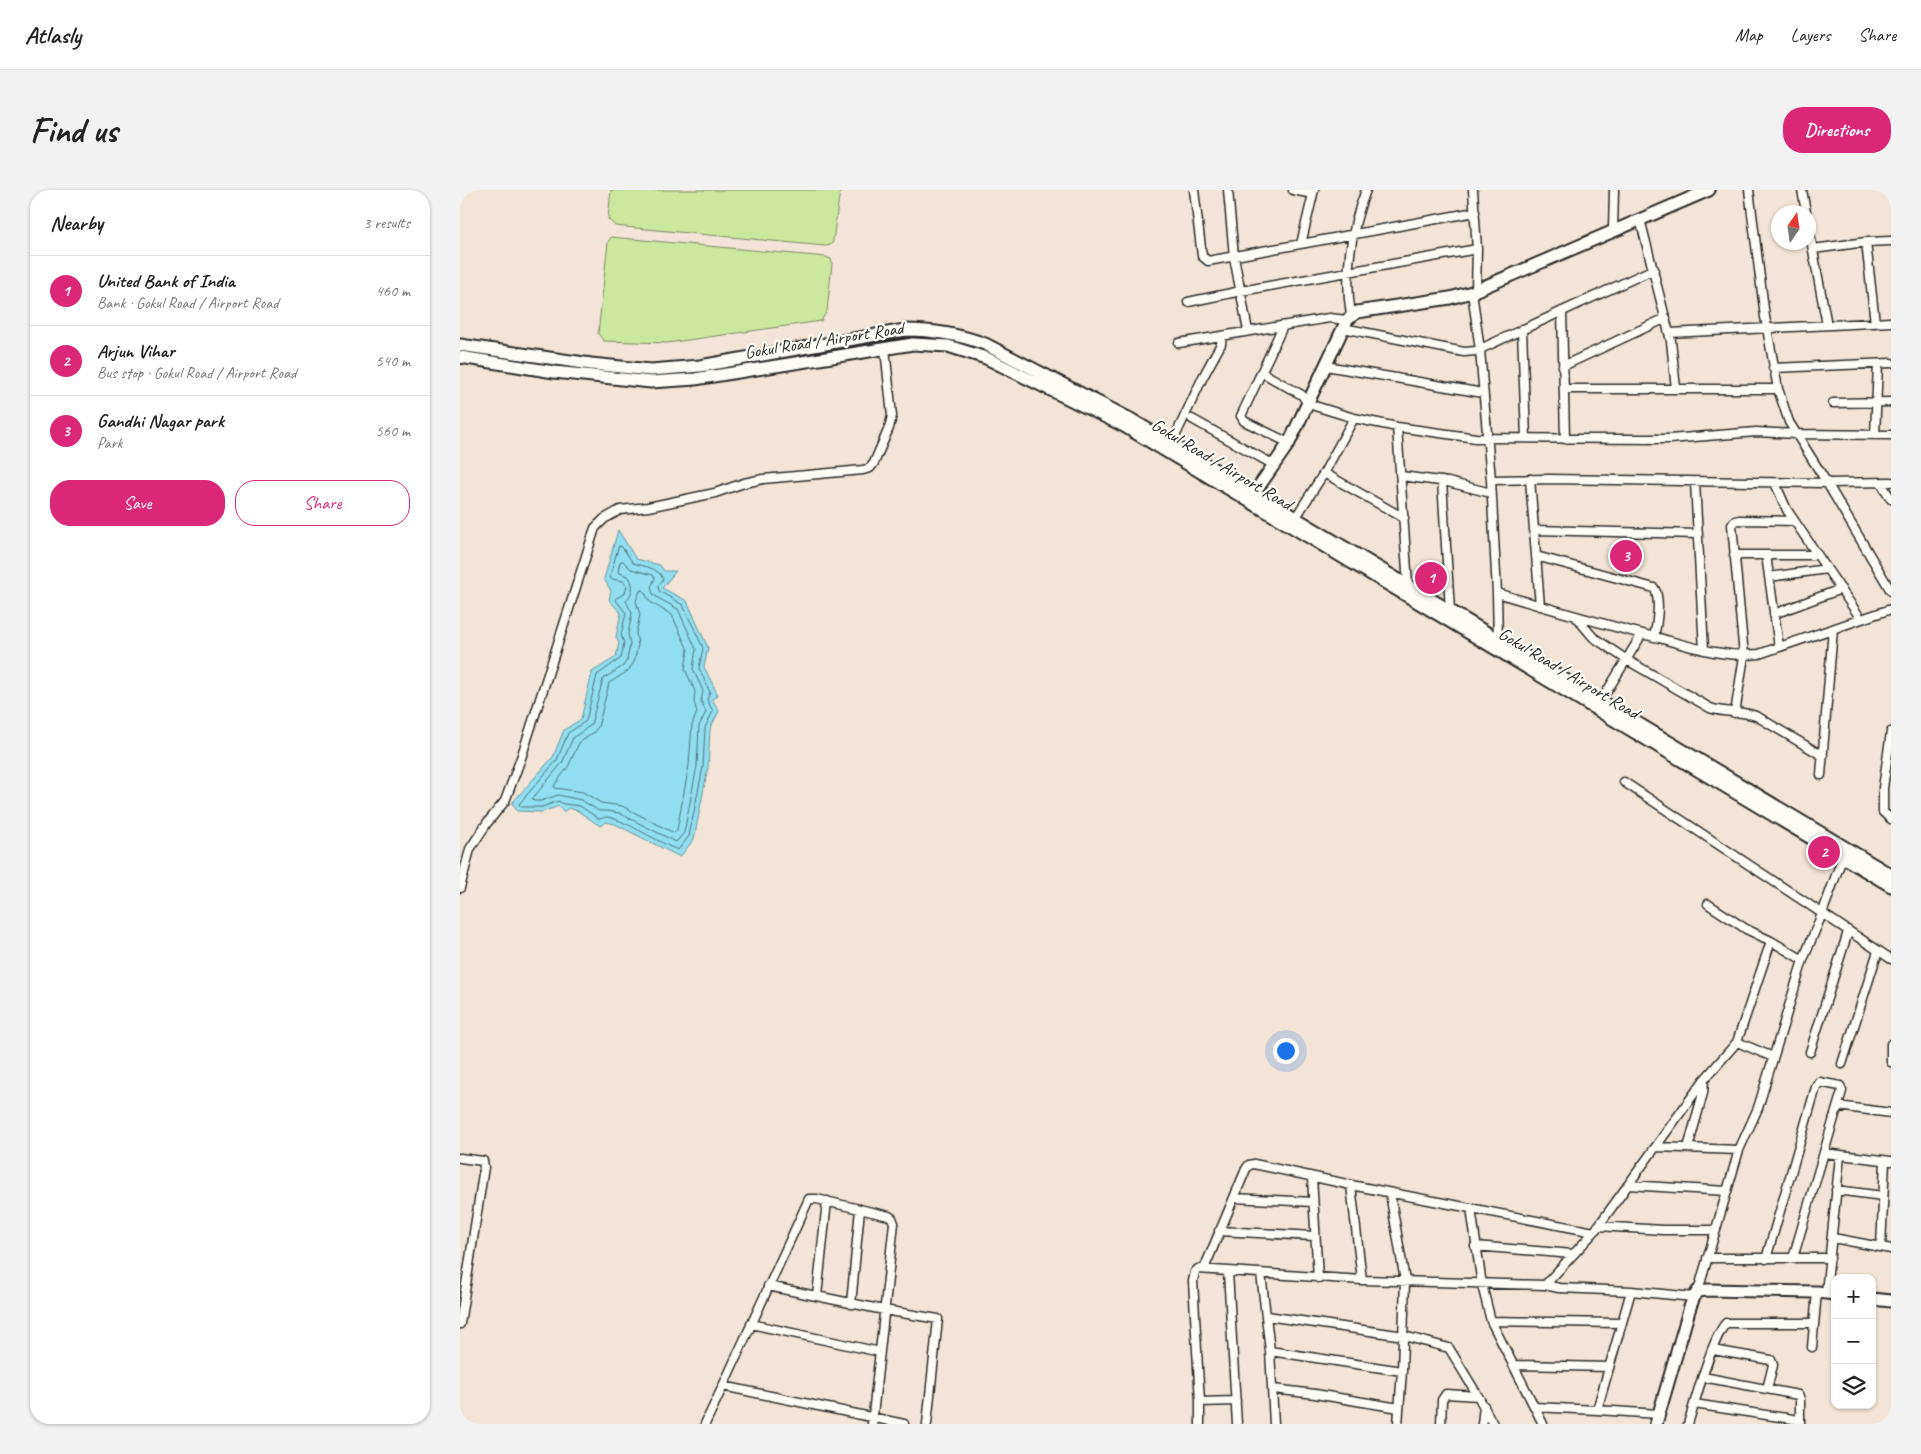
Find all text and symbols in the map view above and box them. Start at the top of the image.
text: Atlasly [25,20,81,50]
text: Map [1735,24,1763,46]
text: Layers [1791,24,1830,46]
text: Share [1858,24,1896,46]
button: Directions [1783,107,1891,153]
text: Find us [30,108,117,153]
north arrow [1771,205,1816,250]
text: Nearby [50,210,103,236]
text: 3 results [363,213,410,233]
text: United Bank of India [97,269,235,293]
text: 1 [62,281,70,301]
text: 460 m [376,281,410,301]
text: Bank · Gokul Road / Airport Road [97,293,279,313]
street label: Gokul Road / Airport Road [743,316,908,363]
text: Arjun Vihar [97,339,175,363]
text: 2 [62,351,70,371]
text: 540 m [376,351,410,371]
text: Bus stop · Gokul Road / Airport Road [97,363,296,383]
text: Gandhi Nagar park [97,409,224,433]
street label: Gokul Road / Airport Road [1148,413,1299,516]
text: 3 [62,421,70,441]
text: 560 m [376,421,410,441]
text: Park [97,433,122,453]
button: Save [50,480,225,526]
button: Share [235,480,410,526]
pin: 3 [1610,537,1642,575]
pin: 1 [1415,559,1447,597]
street label: Gokul Road / Airport Road [1495,622,1646,725]
pin: 2 [1808,833,1840,871]
your location [1273,1038,1299,1064]
map controls [1831,1274,1876,1409]
button: + [1831,1274,1876,1319]
button: − [1831,1319,1876,1364]
button: layers [1831,1364,1876,1409]

